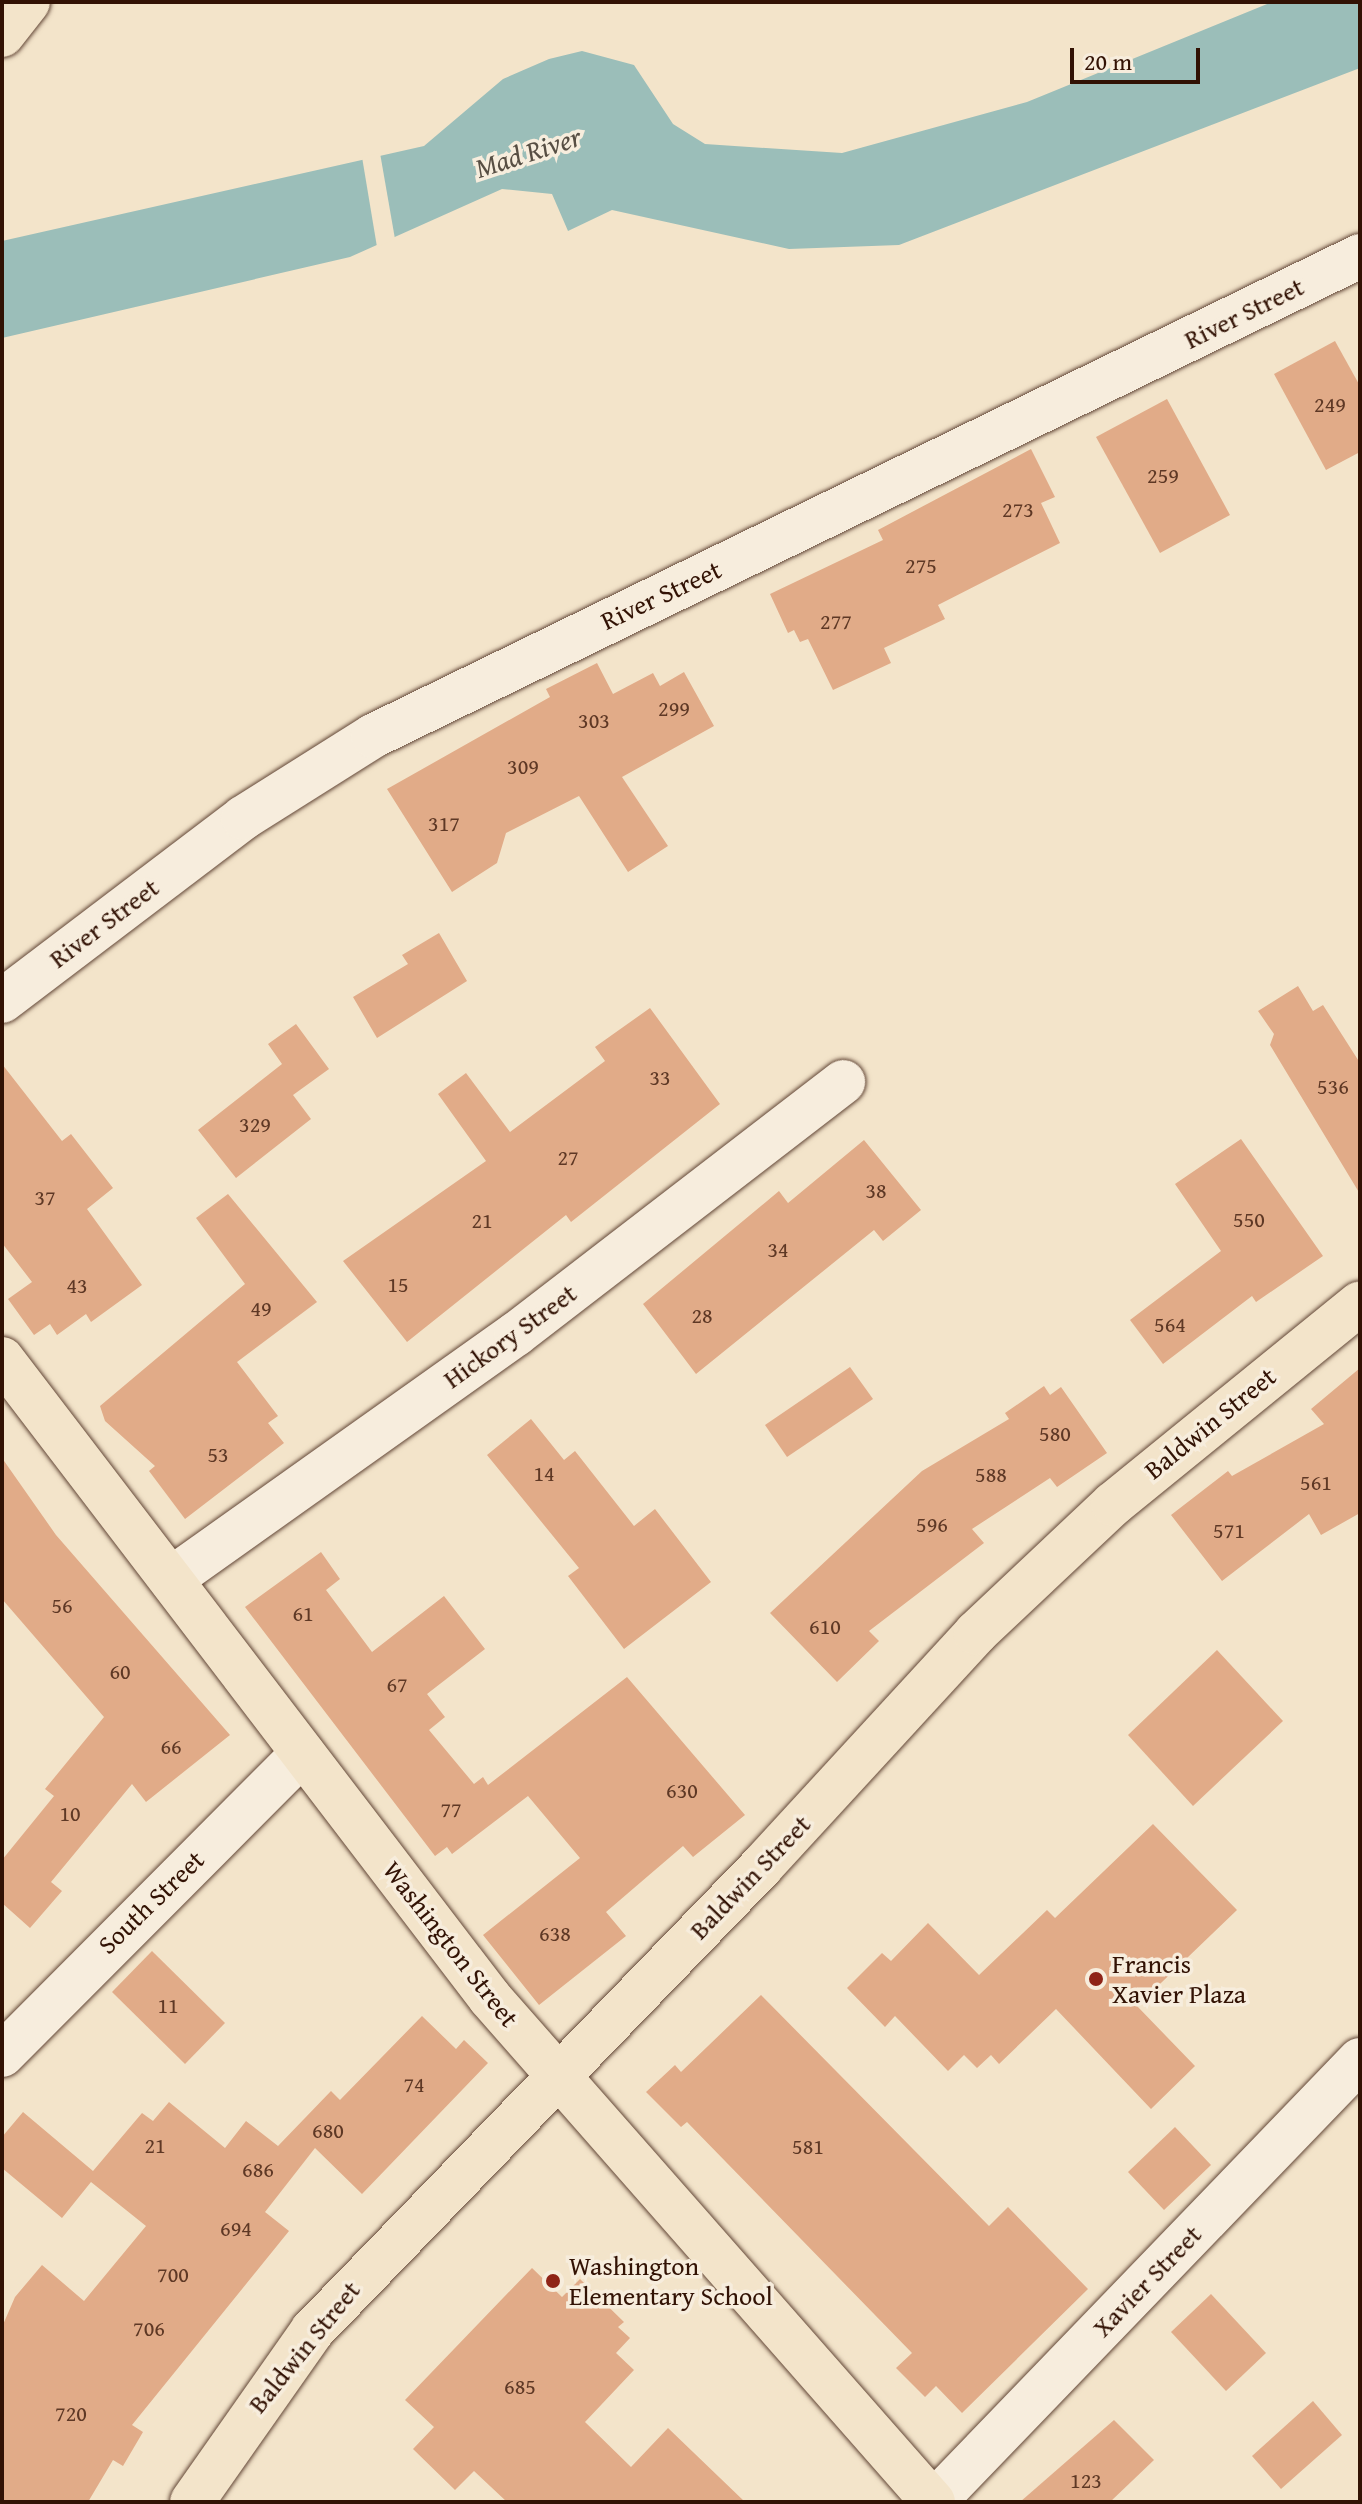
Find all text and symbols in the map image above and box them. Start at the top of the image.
scale bar [1074,32,1204,82]
text: 20 m [1084,44,1132,79]
water label: Mad River [471,119,585,185]
street label: River Street [1179,271,1309,355]
house number: 249 [1314,392,1346,418]
house number: 259 [1147,463,1179,489]
house number: 273 [1002,497,1034,523]
house number: 275 [905,553,937,579]
street label: River Street [596,554,726,636]
house number: 277 [820,609,852,635]
house number: 299 [658,696,690,722]
house number: 303 [578,708,610,734]
house number: 309 [507,754,539,780]
house number: 317 [428,811,460,837]
street label: River Street [43,872,165,974]
house number: 33 [649,1065,671,1091]
house number: 536 [1317,1074,1349,1100]
house number: 329 [239,1112,271,1138]
house number: 27 [557,1145,579,1171]
house number: 38 [865,1178,887,1204]
house number: 37 [34,1185,56,1211]
house number: 550 [1233,1207,1265,1233]
house number: 21 [471,1208,493,1234]
house number: 34 [767,1237,789,1263]
house number: 15 [387,1272,409,1298]
house number: 43 [66,1273,88,1299]
street label: Hickory Street [437,1277,583,1395]
house number: 49 [250,1296,272,1322]
house number: 28 [691,1303,713,1329]
house number: 564 [1154,1312,1186,1338]
street label: Baldwin Street [1138,1361,1282,1485]
house number: 580 [1039,1421,1071,1447]
house number: 53 [207,1442,229,1468]
house number: 14 [533,1461,555,1487]
house number: 588 [975,1462,1007,1488]
house number: 561 [1300,1470,1332,1496]
house number: 596 [916,1512,948,1538]
house number: 571 [1213,1518,1245,1544]
house number: 56 [51,1593,73,1619]
house number: 61 [292,1601,314,1627]
house number: 610 [809,1614,841,1640]
house number: 60 [109,1659,131,1685]
house number: 67 [386,1672,408,1698]
house number: 66 [160,1734,182,1760]
house number: 630 [666,1778,698,1804]
house number: 77 [440,1797,462,1823]
house number: 10 [59,1801,81,1827]
street label: Baldwin Street [683,1809,817,1945]
street label: South Street [91,1844,211,1960]
street label: Washington Street [377,1855,525,2033]
house number: 638 [539,1921,571,1947]
place label: Francis Xavier Plaza [1112,1948,1246,2010]
marker: Francis Xavier Plaza [1087,1970,1105,1988]
house number: 11 [157,1993,179,2019]
house number: 74 [403,2072,425,2098]
house number: 680 [312,2118,344,2144]
house number: 21 [144,2133,166,2159]
house number: 581 [792,2134,824,2160]
house number: 686 [242,2157,274,2183]
house number: 694 [220,2216,252,2242]
street label: Xavier Street [1086,2219,1208,2343]
place label: Washington Elementary School [569,2250,773,2312]
house number: 700 [157,2262,189,2288]
marker: Washington Elementary School [544,2272,562,2290]
street label: Baldwin Street [242,2275,366,2419]
house number: 706 [133,2316,165,2342]
house number: 685 [504,2374,536,2400]
house number: 720 [55,2401,87,2427]
house number: 123 [1070,2468,1102,2494]

